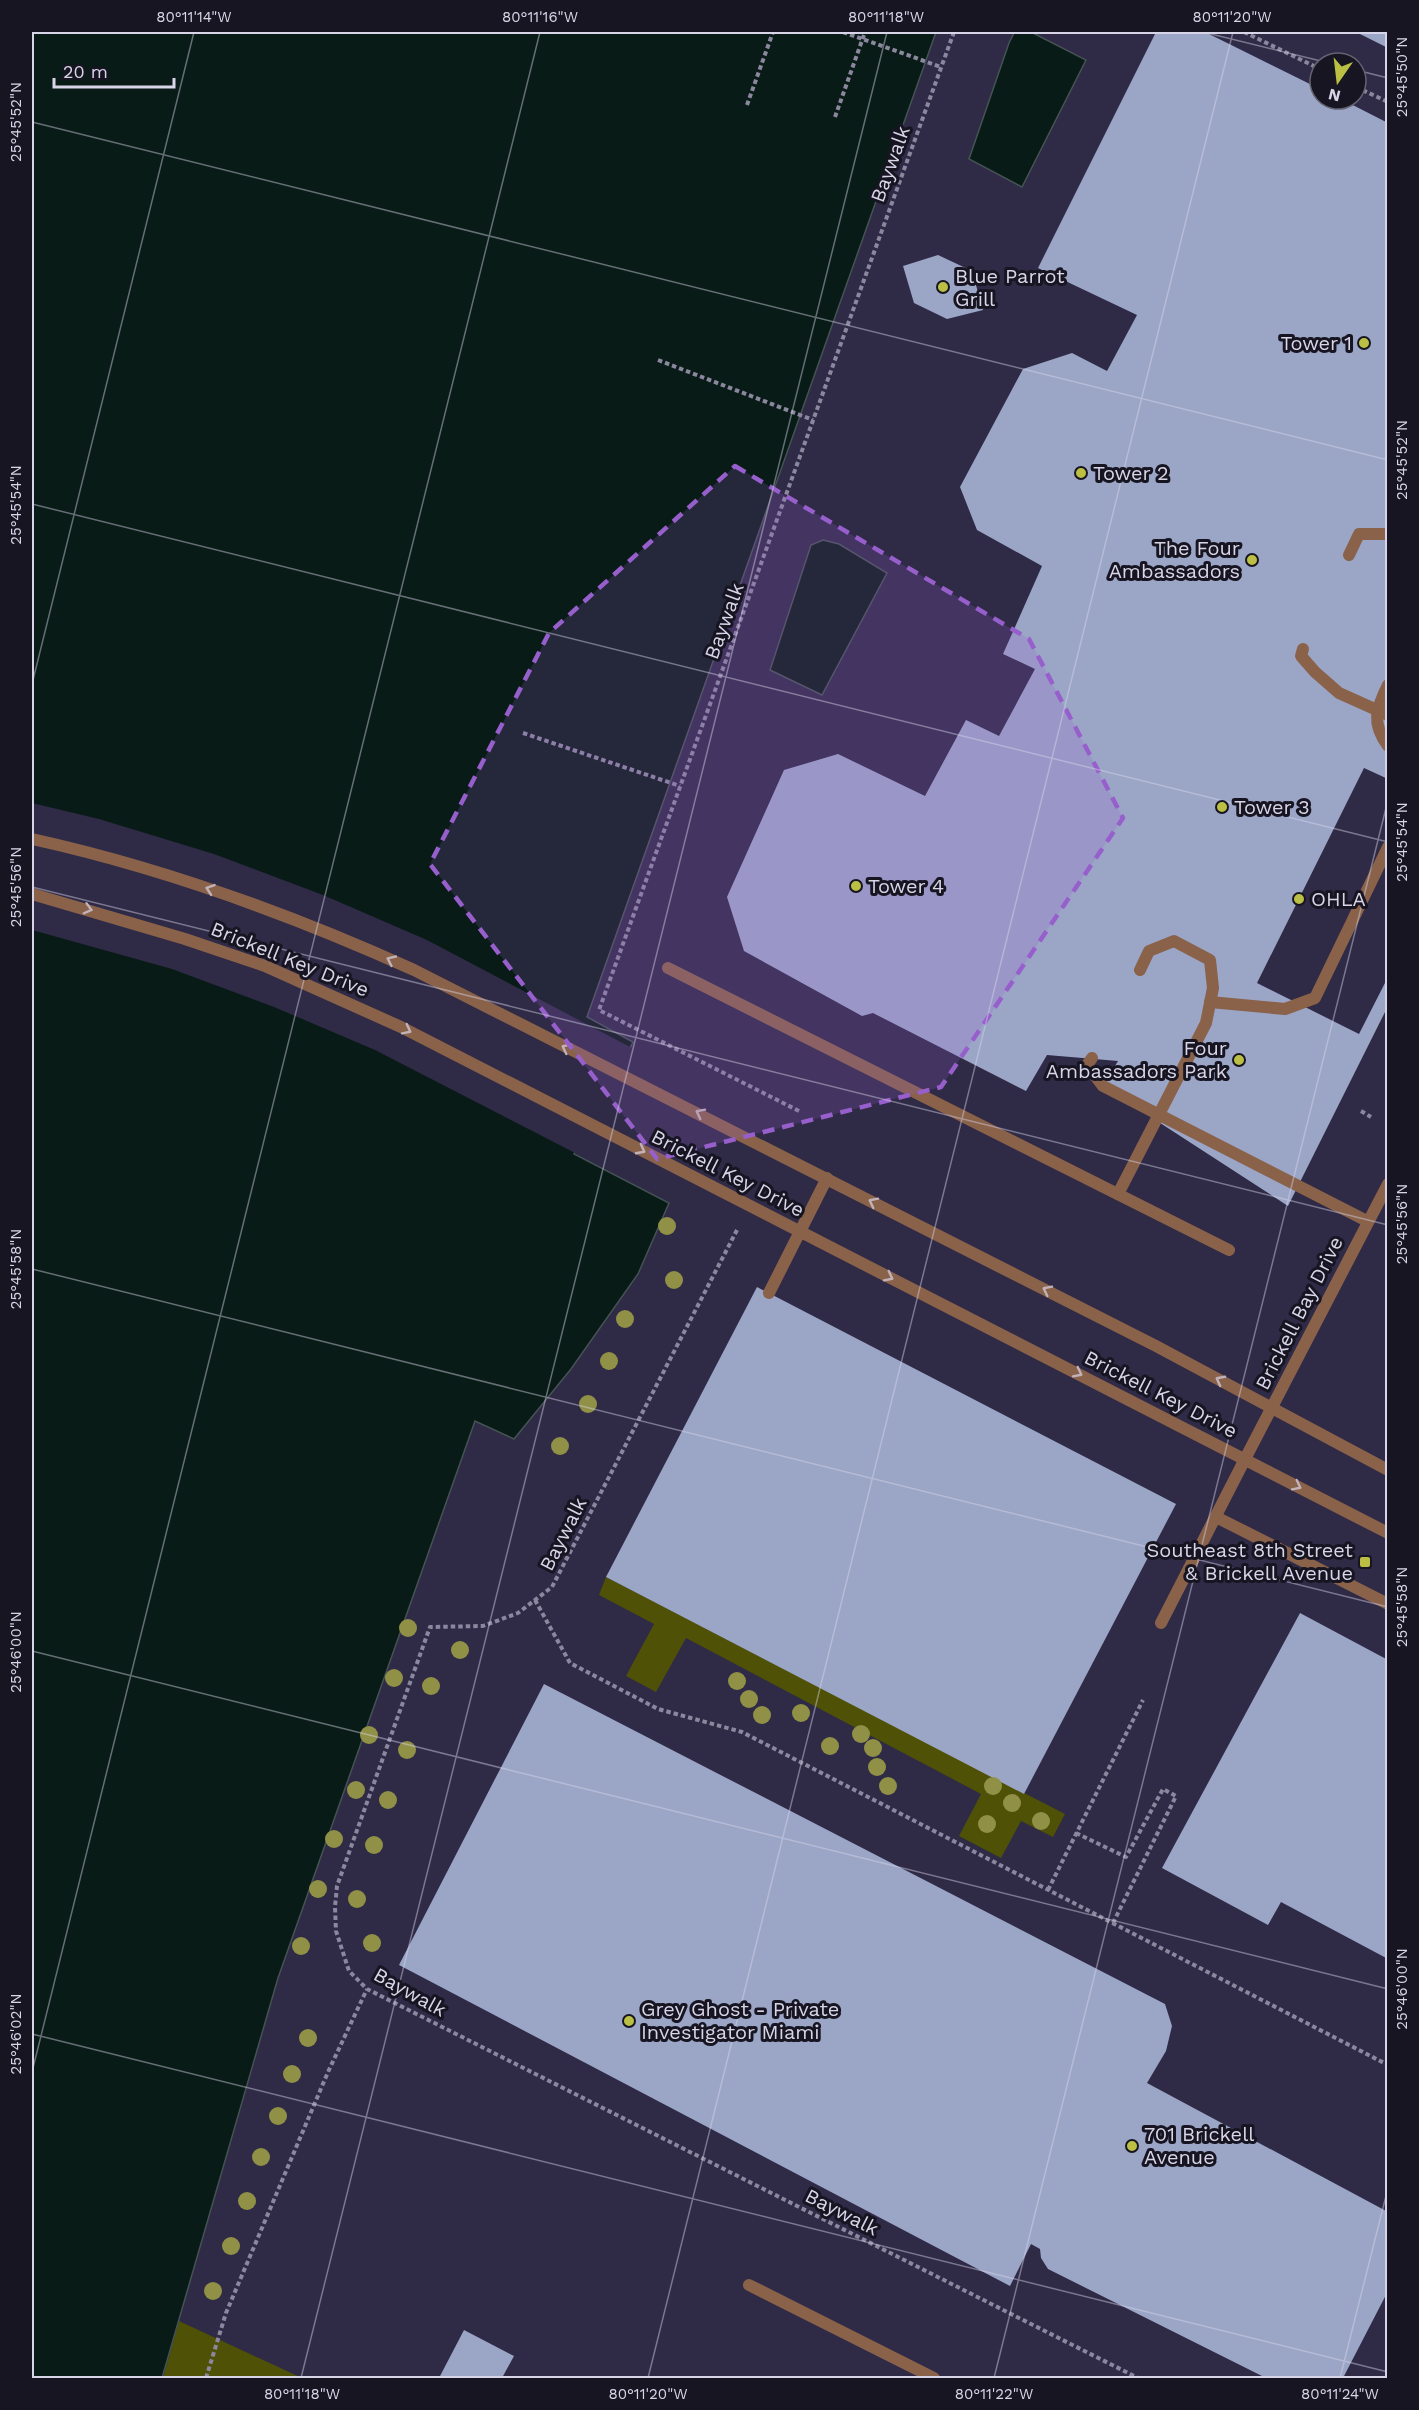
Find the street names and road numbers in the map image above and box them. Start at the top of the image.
street label: Baywalk [865,123,915,205]
street label: Baywalk [699,580,749,662]
street label: Brickell Key Drive [207,916,373,1002]
street label: Brickell Key Drive [648,1124,808,1222]
street label: Brickell Bay Drive [1250,1232,1348,1394]
street label: Brickell Key Drive [1081,1345,1241,1443]
street label: Baywalk [534,1493,592,1575]
street label: Baywalk [369,1962,451,2022]
street label: Baywalk [801,2183,883,2241]

